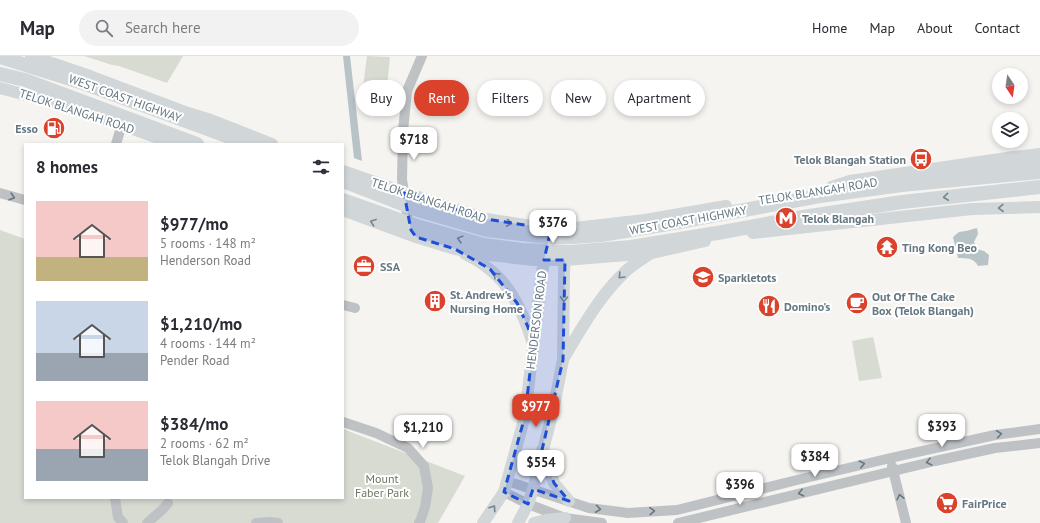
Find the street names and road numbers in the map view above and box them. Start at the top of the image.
street label: WEST COAST HIGHWAY [67,71,184,125]
street label: TELOK BLANGAH ROAD [17,85,137,137]
street label: TELOK BLANGAH ROAD [369,174,489,226]
street label: TELOK BLANGAH ROAD [757,174,879,208]
street label: WEST COAST HIGHWAY [628,202,748,238]
street label: HENDERSON ROAD [523,270,550,370]

